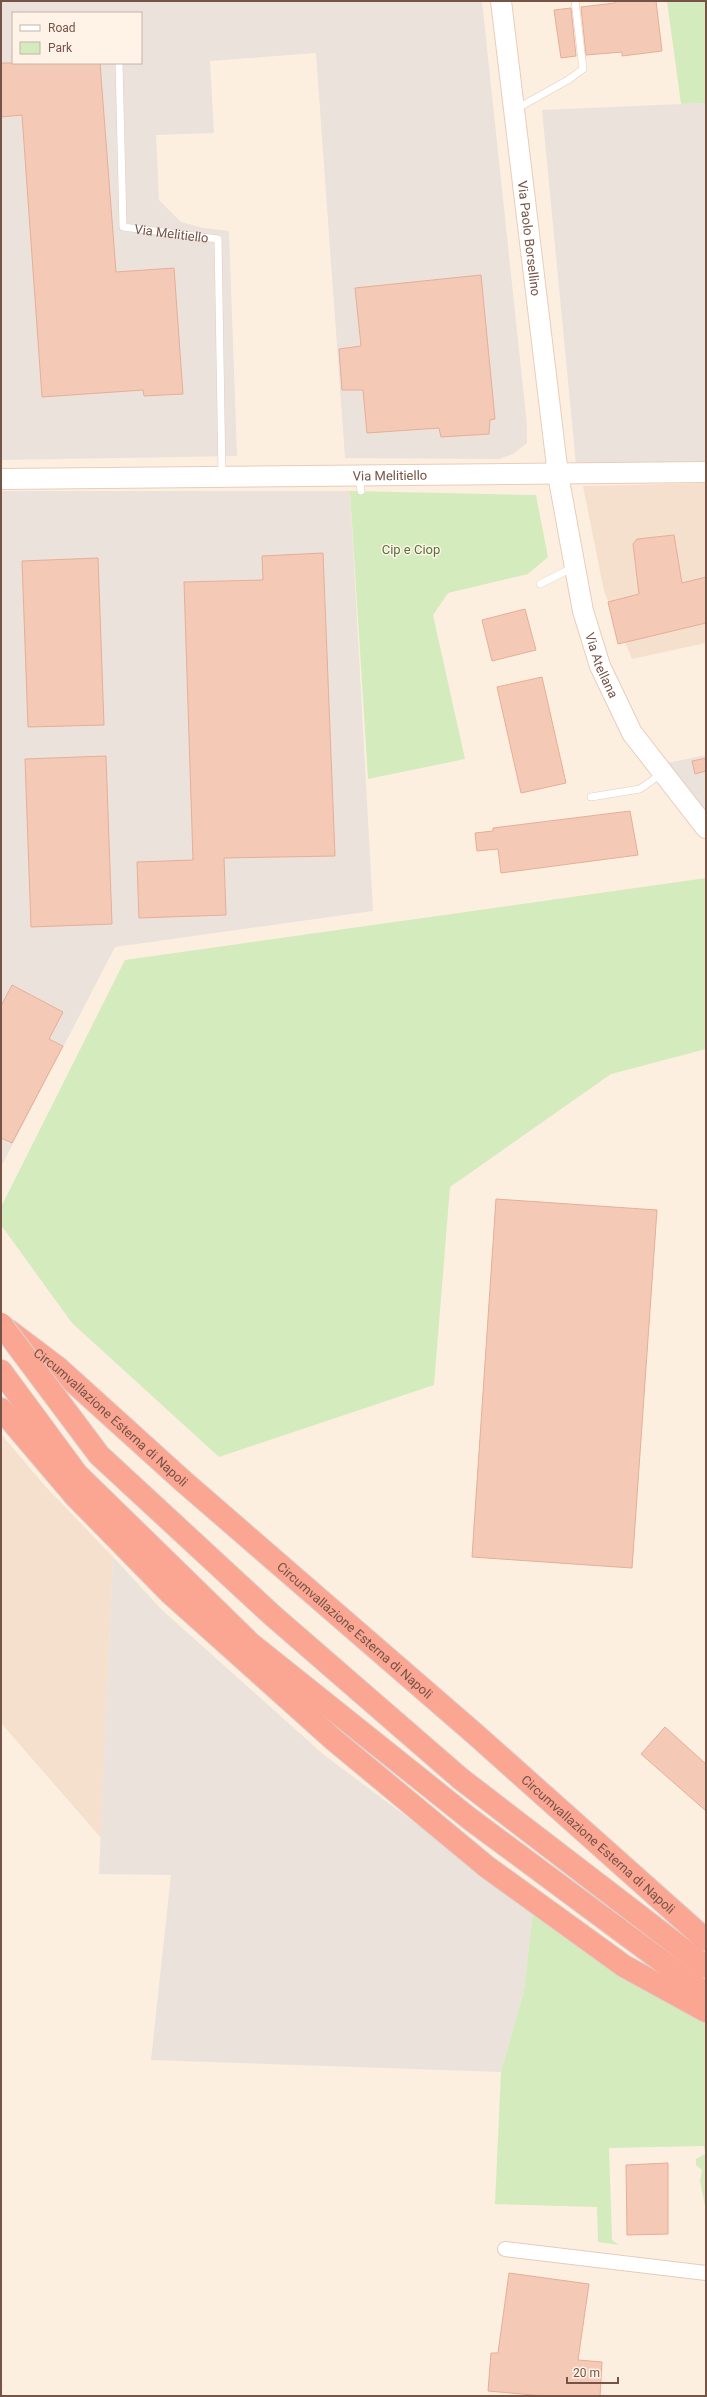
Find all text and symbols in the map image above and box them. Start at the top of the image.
legend [12,12,142,64]
text: Road [48,21,76,35]
text: Park [48,41,73,55]
street label: Via Paolo Borsellino [515,180,544,297]
street label: Via Melitiello [134,221,209,245]
street label: Via Melitiello [353,467,427,483]
park label: Cip e Ciop [382,542,440,557]
street label: Via Atellana [583,631,622,700]
street label: Circumvallazione Esterna di Napoli [31,1345,191,1489]
street label: Circumvallazione Esterna di Napoli [274,1559,436,1702]
street label: Circumvallazione Esterna di Napoli [518,1772,678,1916]
scale bar [567,2359,618,2385]
text: 20 m [573,2366,600,2380]

